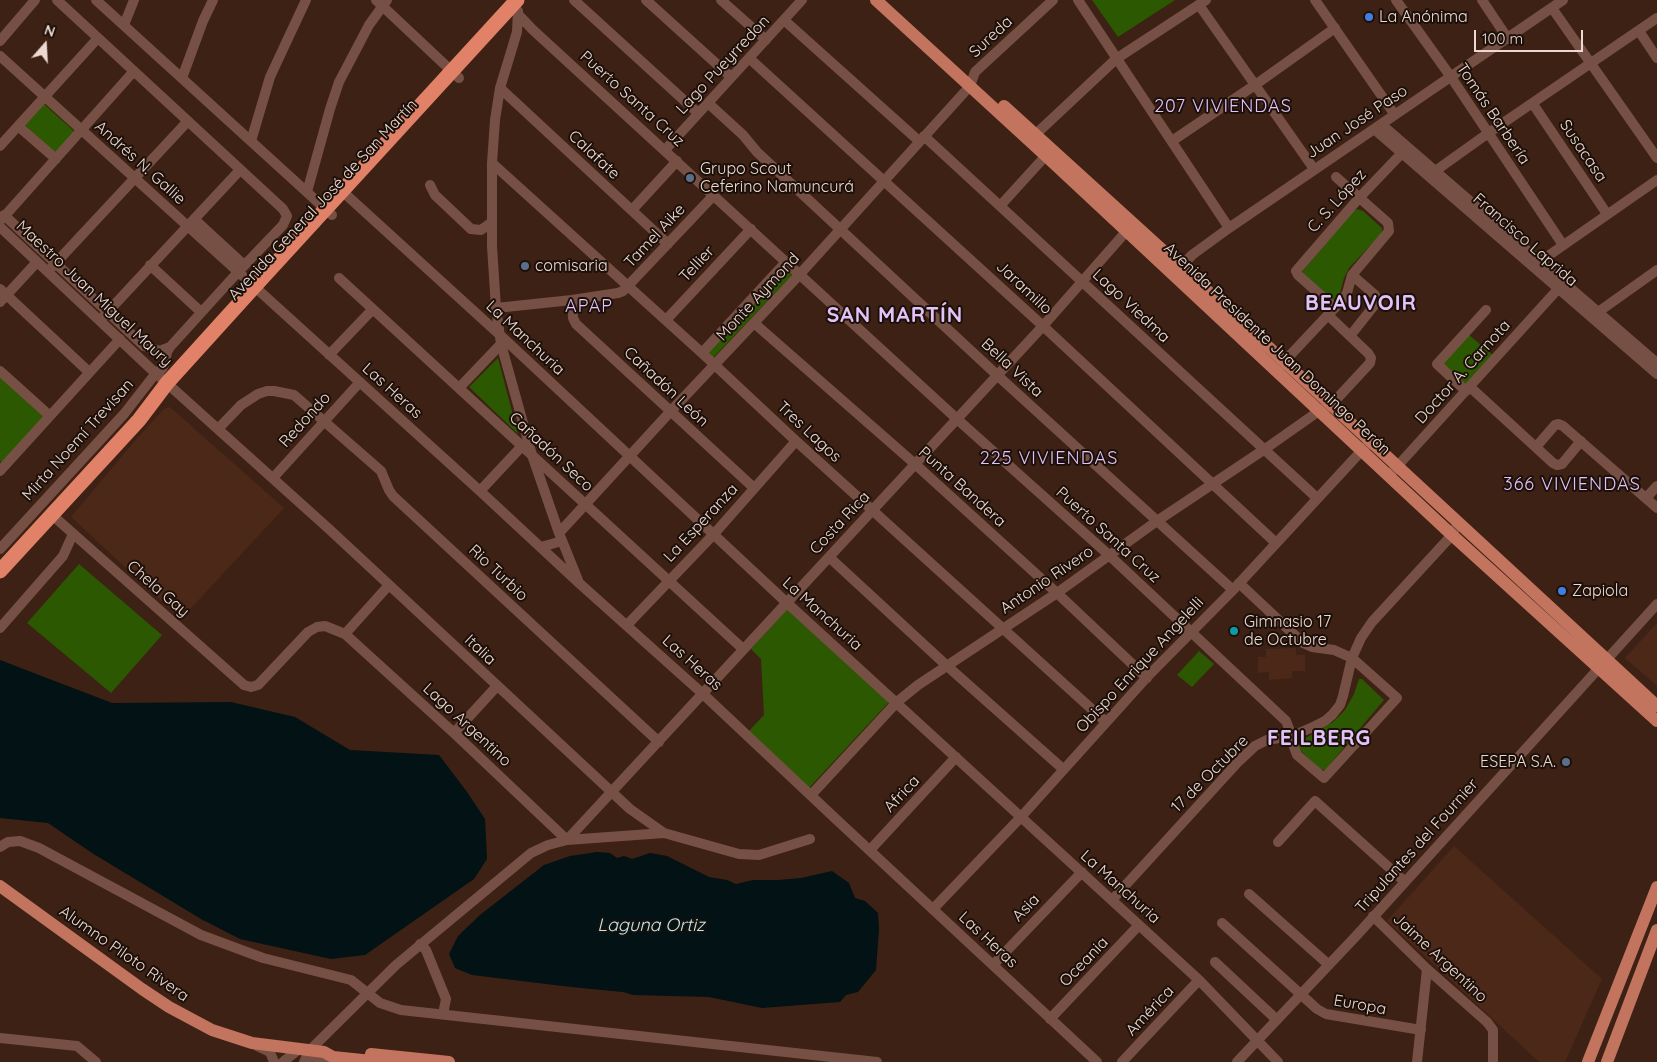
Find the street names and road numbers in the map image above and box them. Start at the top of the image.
street label: Lago Pueyrredon [672,12,774,118]
street label: Sureda [965,12,1017,62]
street label: Puerto Santa Cruz [576,47,688,151]
street label: Tomás Barbería [1452,60,1534,168]
street label: Juan José Paso [1303,81,1411,163]
street label: Avenida General José de San Martín [225,95,421,305]
street label: Susacasa [1555,116,1611,186]
street label: Andrés N. Gallie [91,117,189,209]
street label: Calafate [564,126,624,184]
street label: C. S. López [1304,165,1370,237]
street label: Francisco Laprida [1469,189,1581,291]
street label: Tamel Aike [621,200,689,272]
street label: Maestro Juan Miguel Maury [12,217,176,371]
street label: Avenida Presidente Juan Domingo Perón [1160,239,1394,459]
street label: Tellier [675,242,719,286]
street label: Monte Aymond [712,249,804,345]
street label: Jaramillo [992,257,1056,319]
street label: Lago Viedma [1088,265,1174,347]
street label: La Manchuria [482,297,568,379]
street label: Doctor A. Carnota [1411,316,1515,428]
street label: Bella Vista [977,335,1047,401]
street label: Cañadón León [620,343,712,431]
street label: Las Heras [358,359,426,423]
street label: Mirta Noemí Trevisan [18,375,138,505]
street label: Redondo [275,388,335,452]
street label: Tres Lagos [773,398,845,466]
street label: Cañadón Seco [505,408,597,496]
street label: Punta Bandera [914,443,1010,531]
street label: La Esperanza [660,480,742,566]
street label: Puerto Santa Cruz [1052,483,1164,587]
street label: Costa Rica [806,487,874,559]
street label: Rio Turbio [464,541,532,605]
street label: Antonio Rivero [997,542,1097,618]
street label: Chela Gay [123,557,193,621]
street label: La Manchuria [778,573,866,655]
street label: Obispo Enrique Angelelli [1072,593,1208,737]
street label: Italia [460,631,500,669]
street label: Las Heras [658,631,726,695]
street label: Lago Argentino [419,679,515,771]
street label: 17 de Octubre [1167,731,1253,817]
street label: Africa [880,771,924,817]
street label: Tripulantes del Fournier [1352,775,1482,917]
street label: La Manchuria [1076,846,1164,928]
street label: Asia [1008,890,1044,926]
street label: Alumno Piloto Rivera [56,902,192,1006]
street label: Las Heras [954,908,1022,972]
street label: Jaime Argentino [1389,909,1491,1007]
street label: Oceania [1056,933,1112,991]
street label: América [1122,982,1178,1040]
street label: Europa [1332,991,1388,1019]

